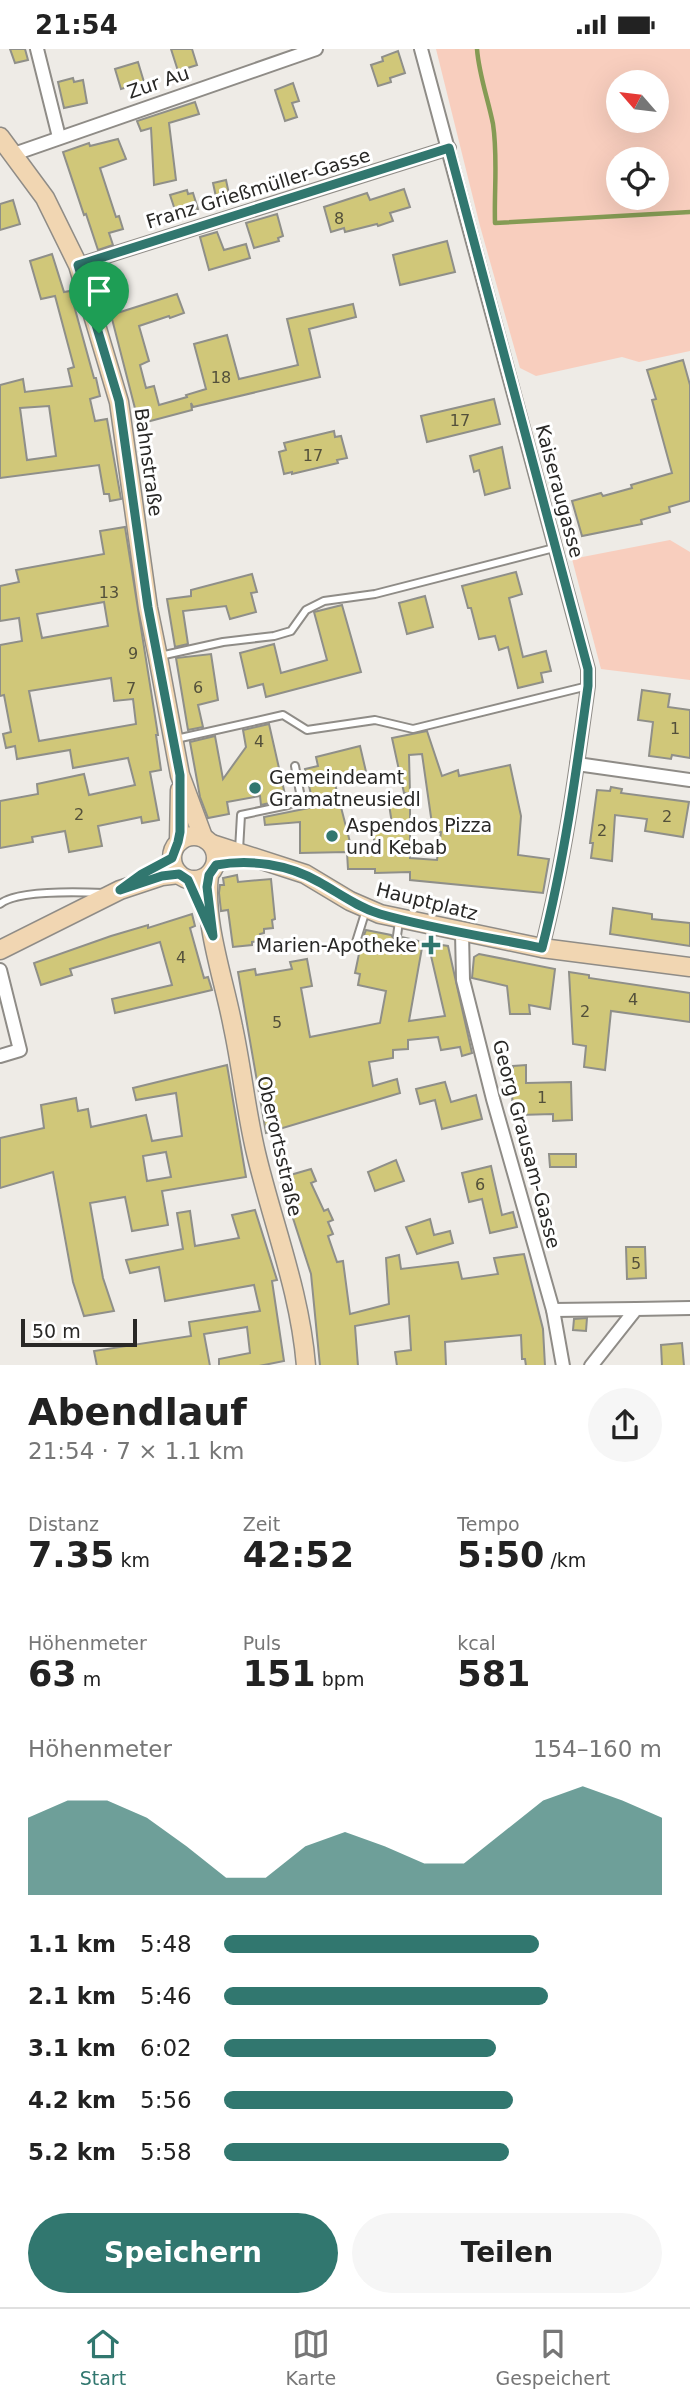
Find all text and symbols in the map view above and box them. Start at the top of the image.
text: 21:54 [35,10,118,40]
street label: Zur Au [124,61,192,103]
north arrow [606,70,668,133]
map controls [606,70,669,210]
street label: Franz Grießmüller-Gasse [143,143,373,233]
button: locate [606,147,669,210]
house number: 8 [334,209,344,228]
pin [69,261,129,333]
icon: arrive [80,272,118,310]
house number: 18 [211,368,231,387]
street label: Bahnstraße [131,406,167,518]
house number: 17 [450,411,470,430]
street label: Kaiseraugasse [532,422,588,560]
house number: 17 [303,446,323,465]
house number: 13 [99,583,119,602]
house number: 9 [128,644,138,663]
house number: 6 [193,678,203,697]
house number: 7 [126,679,136,698]
house number: 1 [670,719,680,738]
house number: 4 [254,732,264,751]
place label: Gemeindeamt Gramatneusiedl [269,766,421,810]
marker: Gemeindeamt Gramatneusiedl [247,780,263,796]
house number: 2 [74,805,84,824]
house number: 2 [662,807,672,826]
place label: Aspendos Pizza und Kebab [346,814,492,858]
house number: 2 [597,821,607,840]
marker: Aspendos Pizza und Kebab [324,828,340,844]
street label: Hauptplatz [374,878,480,924]
place label: Marien-Apotheke [256,934,417,956]
marker: Marien-Apotheke [423,937,439,953]
house number: 4 [176,948,186,967]
house number: 4 [628,990,638,1009]
house number: 2 [580,1002,590,1021]
house number: 5 [272,1013,282,1032]
street label: Georg Grausam-Gasse [489,1037,565,1251]
street label: Oberortsstraße [253,1074,307,1218]
house number: 1 [537,1088,547,1107]
house number: 6 [475,1175,485,1194]
house number: 5 [631,1254,641,1273]
scale bar [21,1317,136,1348]
text: 50 m [32,1320,81,1342]
button: share [588,1388,662,1462]
text: Abendlauf [28,1390,247,1434]
text: 21:54 · 7 × 1.1 km [28,1438,244,1464]
text: Distanz [28,1513,99,1535]
text: Zeit [243,1513,280,1535]
text: Tempo [457,1513,520,1535]
text: 7.35 [28,1535,114,1575]
text: 42:52 [243,1535,354,1575]
text: 5:50 [457,1535,544,1575]
text: km [114,1549,150,1571]
text: /km [544,1549,586,1571]
text: Höhenmeter [28,1632,147,1654]
text: Puls [243,1632,281,1654]
text: kcal [457,1632,496,1654]
text: 63 [28,1654,77,1694]
text: 151 [243,1654,316,1694]
text: 581 [457,1654,530,1694]
text: m [77,1668,101,1690]
text: bpm [316,1668,364,1690]
text: Höhenmeter [28,1736,172,1762]
text: 154–160 m [533,1736,662,1762]
text: 1.1 km [28,1931,116,1957]
text: 5:48 [140,1931,192,1957]
text: 2.1 km [28,1983,116,2009]
text: 5:46 [140,1983,192,2009]
text: 3.1 km [28,2035,116,2061]
text: 6:02 [140,2035,192,2061]
text: 4.2 km [28,2087,116,2113]
text: 5:56 [140,2087,192,2113]
text: 5.2 km [28,2139,116,2165]
text: 5:58 [140,2139,192,2165]
button: Speichern [28,2213,338,2293]
button: Teilen [352,2213,662,2293]
tab: Start [80,2325,126,2389]
tab: Karte [285,2325,336,2389]
tab: Gespeichert [496,2325,610,2389]

